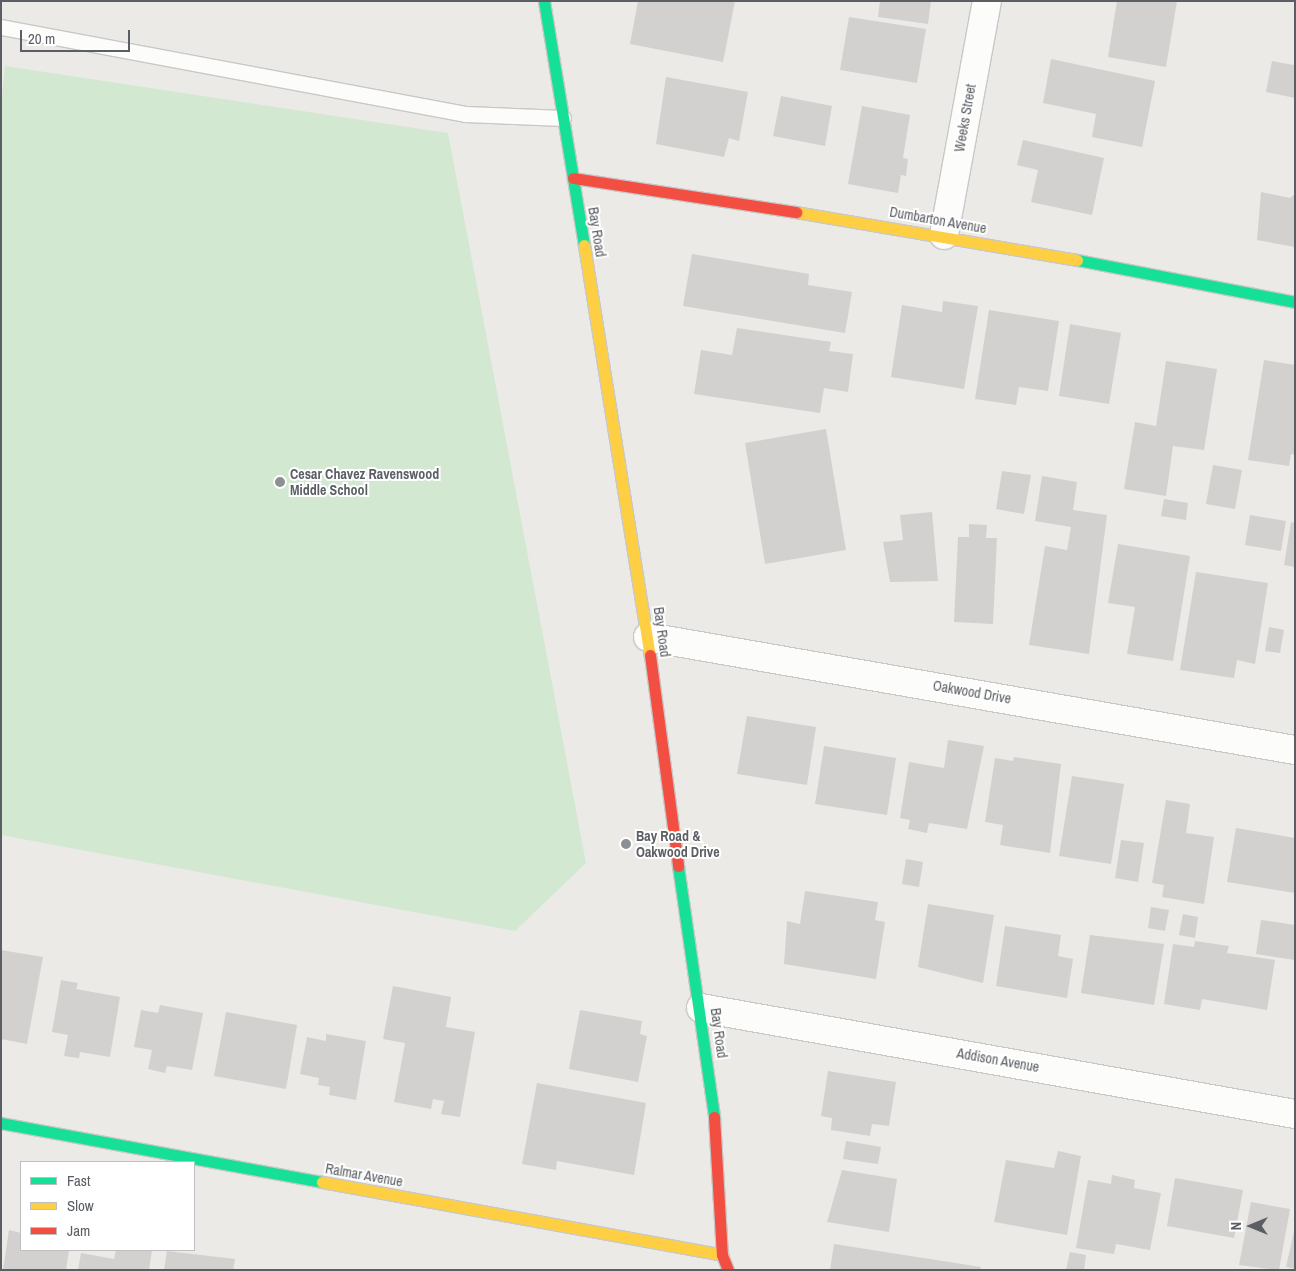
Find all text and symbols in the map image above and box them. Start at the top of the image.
scale bar [22,20,132,52]
text: 20 m [28,28,55,49]
street label: Weeks Street [951,83,979,153]
street label: Dumbarton Avenue [888,203,988,237]
street label: Bay Road [585,206,609,258]
place label: Cesar Chavez Ravenswood Middle School [290,466,439,498]
marker: Cesar Chavez Ravenswood Middle School [274,476,286,488]
street label: Bay Road [650,606,674,658]
street label: Oakwood Drive [932,677,1012,707]
place label: Bay Road & Oakwood Drive [636,828,720,860]
marker: Bay Road & Oakwood Drive [620,838,632,850]
street label: Bay Road [707,1007,731,1059]
street label: Addison Avenue [955,1044,1041,1076]
street label: Ralmar Avenue [324,1160,404,1190]
legend [20,1161,195,1251]
text: Fast [67,1170,90,1191]
text: Slow [67,1195,94,1216]
north arrow [1226,1201,1276,1251]
text: Jam [67,1220,90,1241]
text: N [1227,1222,1245,1230]

